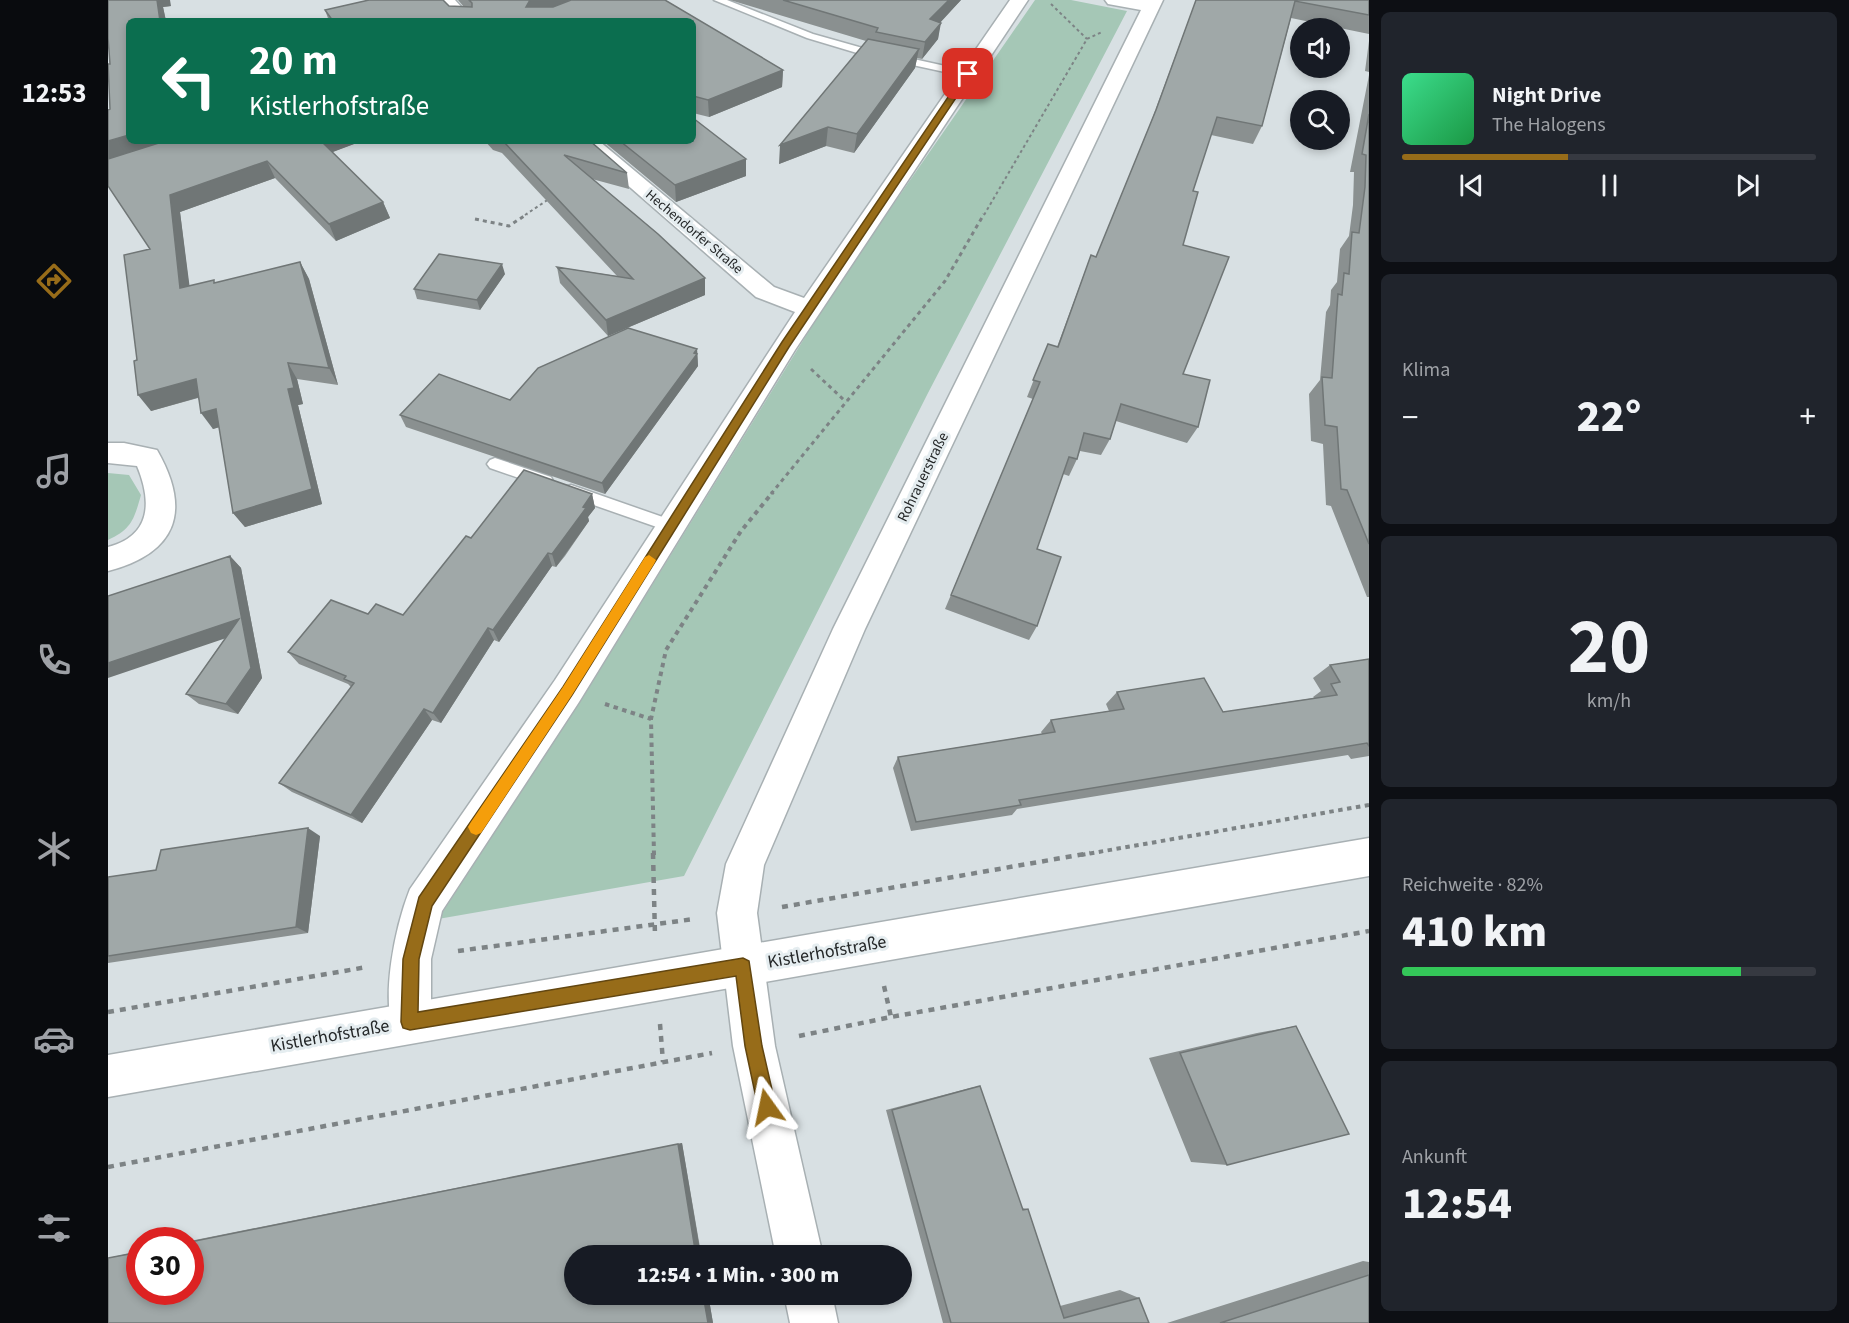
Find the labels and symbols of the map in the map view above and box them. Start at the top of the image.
pin [942,48,993,99]
street label: Hechendorfer Straße [641,185,747,279]
street label: Rohrauerstraße [892,429,954,525]
street label: Kistlerhofstraße [766,929,888,975]
street label: Kistlerhofstraße [269,1013,391,1059]
position arrow [735,1075,799,1139]
speed limit sign: 30 [126,1227,204,1305]

